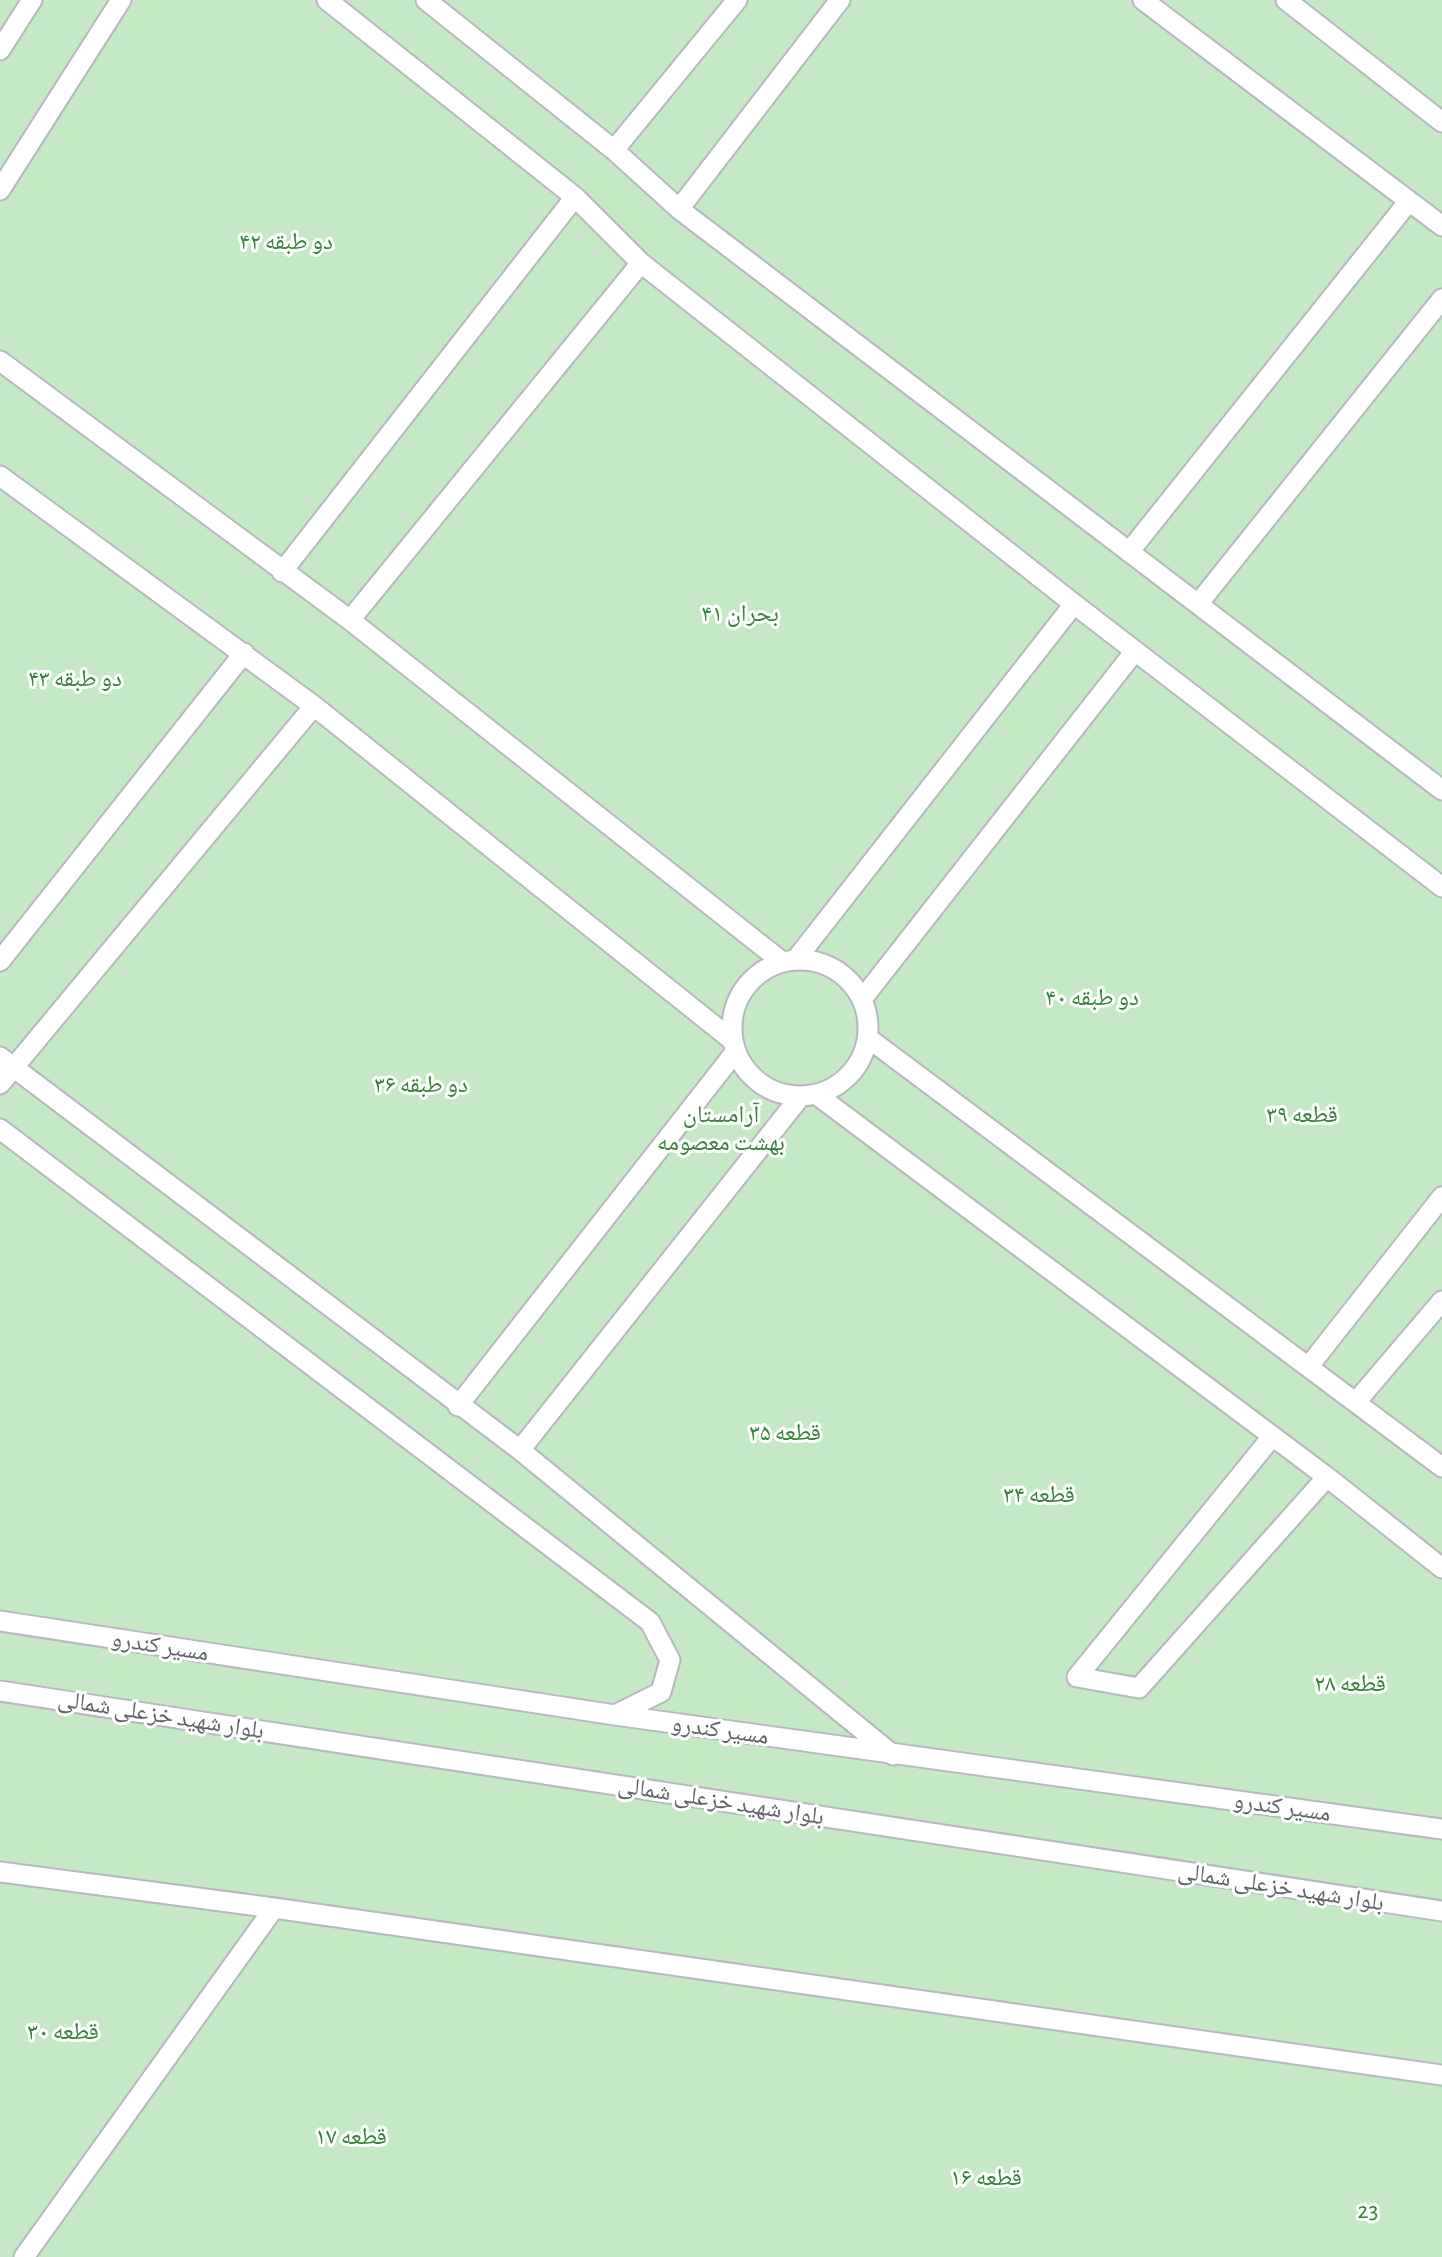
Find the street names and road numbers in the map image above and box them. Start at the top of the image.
street label: مسیر کندرو [109,1624,211,1668]
street label: بلوار شهید خزعلی شمالی [56,1684,266,1746]
street label: مسیر کندرو [669,1709,771,1751]
street label: بلوار شهید خزعلی شمالی [616,1770,826,1832]
street label: مسیر کندرو [1231,1786,1333,1828]
street label: بلوار شهید خزعلی شمالی [1176,1856,1386,1918]

